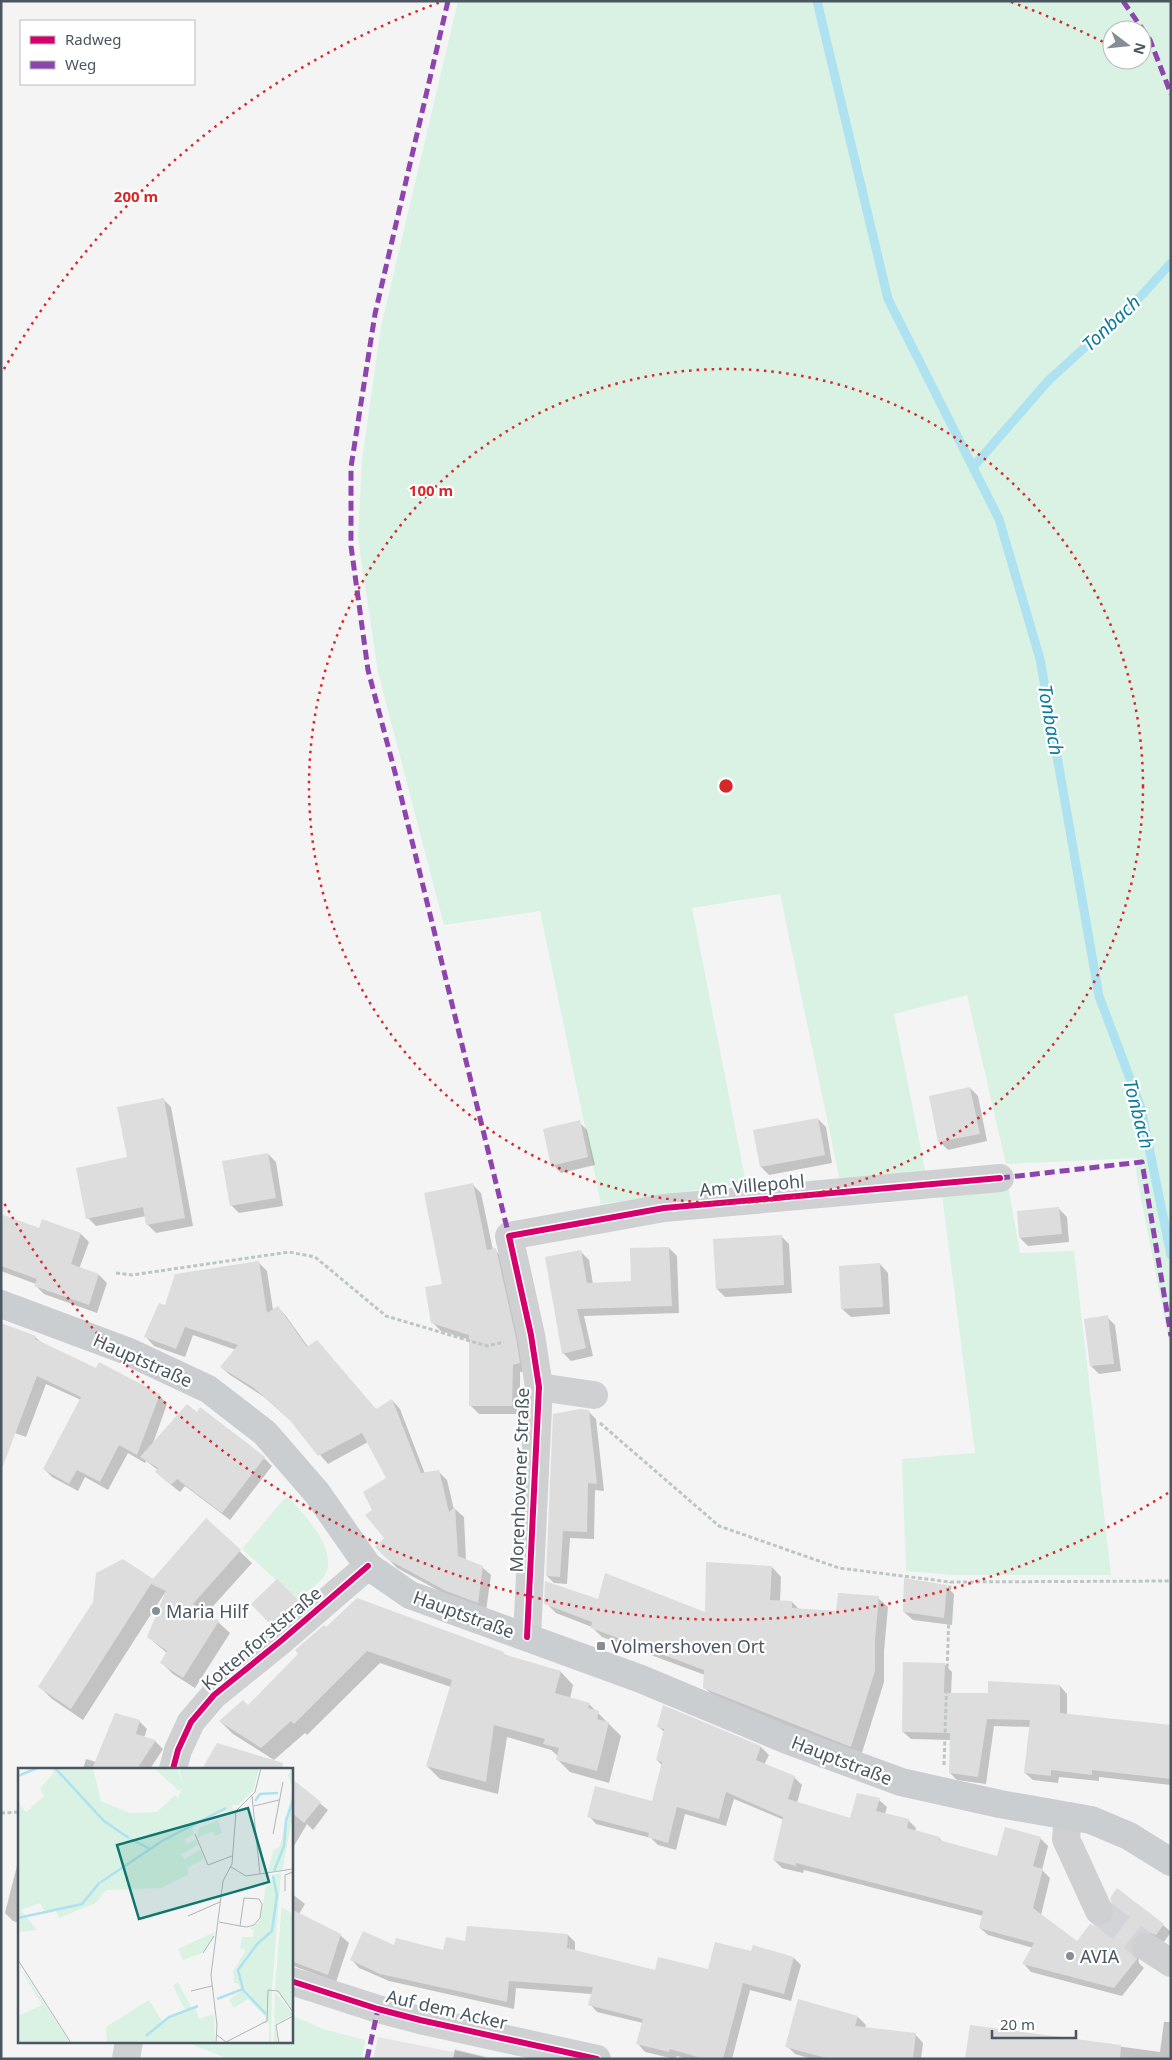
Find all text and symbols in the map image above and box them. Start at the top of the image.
legend [20,20,195,85]
north arrow [1102,20,1152,70]
text: Radweg [65,29,121,49]
text: N [1129,41,1151,57]
text: Weg [65,54,96,74]
text: 200 m [114,186,158,206]
water label: Tonbach [1076,289,1146,357]
text: 100 m [409,480,453,500]
water label: Tonbach [1032,683,1070,757]
centre of rings [717,777,735,795]
water label: Tonbach [1117,1076,1161,1152]
street label: Am Villepohl [698,1168,806,1202]
street label: Hauptstraße [90,1327,196,1393]
street label: Morenhovener Straße [504,1387,534,1573]
street label: Kottenforststraße [196,1581,326,1695]
street label: Hauptstraße [410,1585,518,1643]
place label: Maria Hilf [166,1599,249,1623]
marker: Maria Hilf [150,1605,162,1617]
place label: Volmershoven Ort [611,1634,765,1658]
marker: Volmershoven Ort [595,1640,607,1652]
street label: Hauptstraße [788,1730,896,1790]
inset map [18,1768,292,2042]
place label: AVIA [1080,1944,1120,1968]
marker: AVIA [1064,1950,1076,1962]
street label: Auf dem Acker [384,1983,510,2035]
scale bar [992,2008,1076,2040]
text: 20 m [1000,2014,1035,2034]

